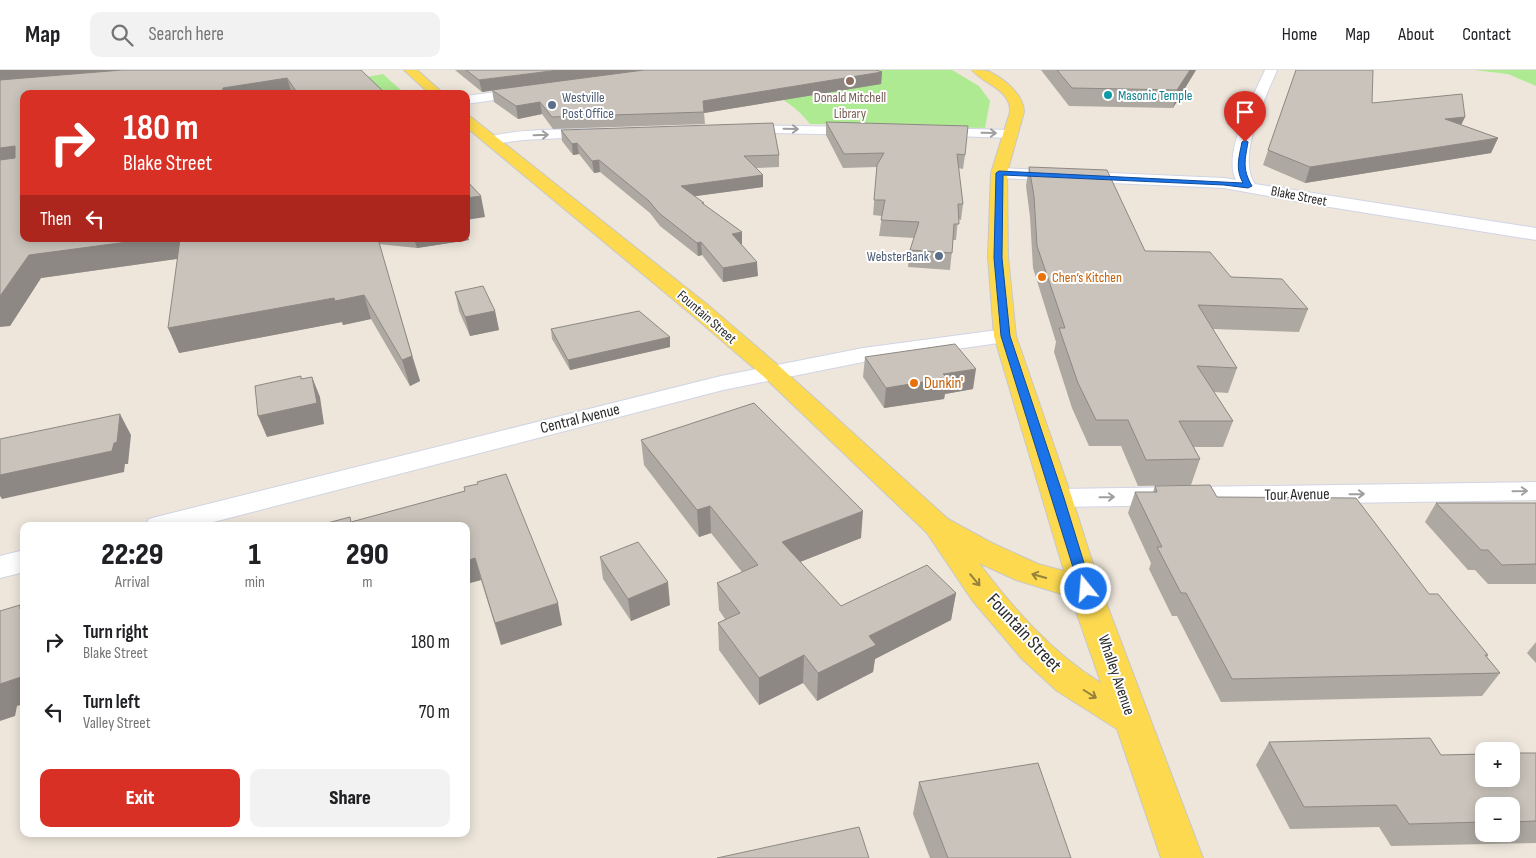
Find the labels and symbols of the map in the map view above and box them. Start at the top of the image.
marker: Donald Mitchell Library [844,75,856,87]
place label: Masonic Temple [1118,87,1192,104]
place label: Westville Post Office [562,89,614,122]
place label: Donald Mitchell Library [814,89,886,122]
marker: Masonic Temple [1102,89,1114,101]
pin [1224,91,1266,142]
marker: Westville Post Office [546,99,558,111]
one-way arrow [782,124,799,134]
one-way arrow [980,129,996,138]
one-way arrow [533,131,549,140]
street label: Blake Street [1270,182,1328,210]
place label: WebsterBank [867,248,930,265]
marker: WebsterBank [933,250,945,262]
place label: Chen’s Kitchen [1052,269,1122,286]
marker: Chen’s Kitchen [1036,271,1048,283]
street label: Fountain Street [674,287,740,347]
place label: Dunkin' [924,374,963,393]
marker: Dunkin' [908,377,920,389]
street label: Central Avenue [538,400,622,438]
street label: Tour Avenue [1264,485,1330,505]
one-way arrow [1511,486,1527,496]
one-way arrow [1348,489,1365,499]
one-way arrow [1098,492,1115,502]
position arrow [1059,562,1111,614]
one-way arrow [1031,570,1047,580]
one-way arrow [970,574,981,587]
street label: Fountain Street [982,589,1066,677]
street label: Whalley Avenue [1093,632,1139,718]
one-way arrow [1083,689,1097,699]

